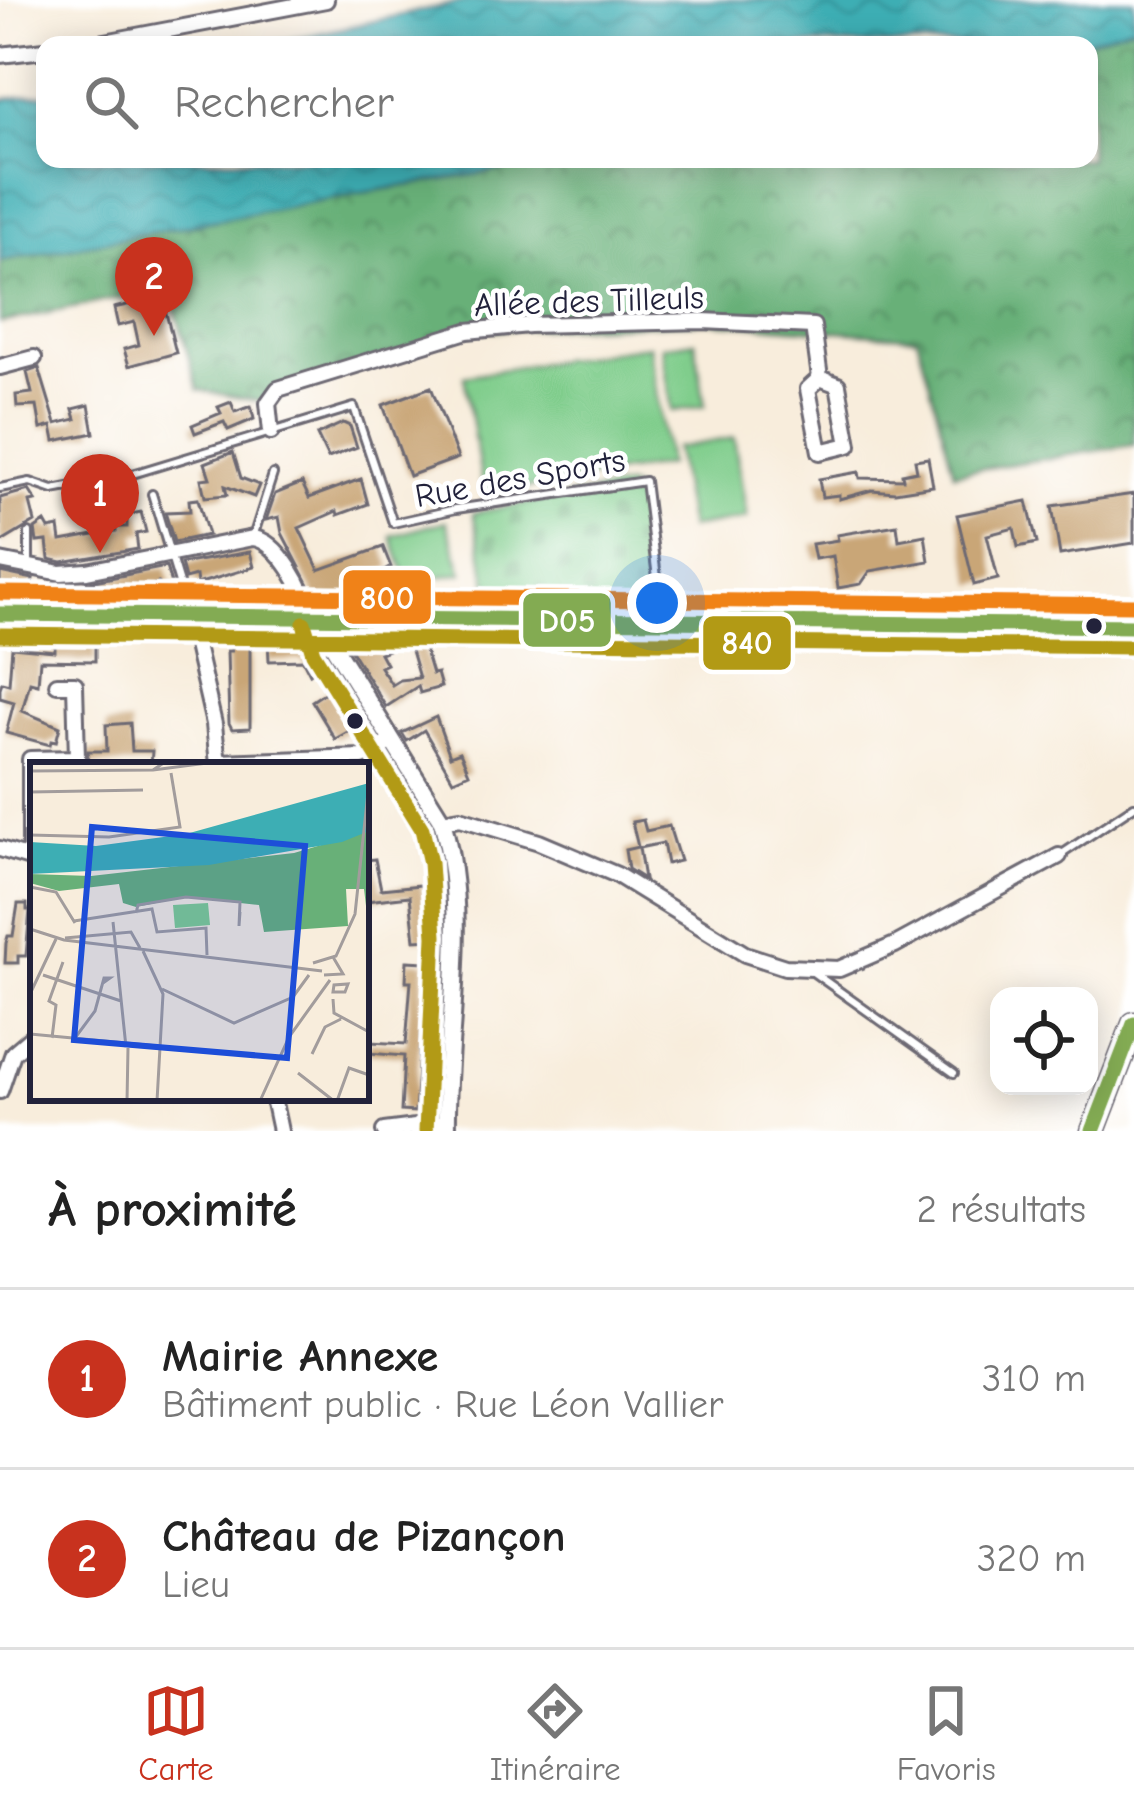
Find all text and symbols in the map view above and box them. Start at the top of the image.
search box [36,36,1098,168]
icon: search [78,69,144,135]
text: Rechercher [174,76,394,128]
pin: 2 [115,237,193,336]
street label: Allée des Tilleuls [473,278,705,324]
street label: Rue des Sports [412,441,628,515]
pin: 1 [61,454,139,553]
line badge: 800 [341,568,433,626]
your location [627,573,687,633]
text: 800 [360,579,414,617]
line badge: D05 [521,591,613,649]
text: D05 [539,602,595,640]
line badge: 840 [701,614,793,672]
unlabelled marker [1083,615,1105,637]
text: 840 [721,624,773,662]
unlabelled marker [344,710,366,732]
inset map [30,762,369,1101]
map controls [990,987,1098,1095]
button: locate [990,987,1098,1095]
text: À proximité [48,1180,297,1239]
text: 2 résultats [917,1187,1086,1232]
text: Mairie Annexe [162,1330,438,1382]
text: 1 [79,1356,95,1401]
text: 310 m [982,1356,1086,1401]
text: Bâtiment public · Rue Léon Vallier [162,1382,724,1427]
text: Château de Pizançon [162,1510,566,1562]
text: 2 [77,1536,97,1581]
text: 320 m [977,1536,1086,1581]
text: Lieu [162,1562,230,1607]
tab: Carte [138,1678,214,1788]
tab: Itinéraire [490,1678,620,1788]
tab: Favoris [897,1678,996,1788]

